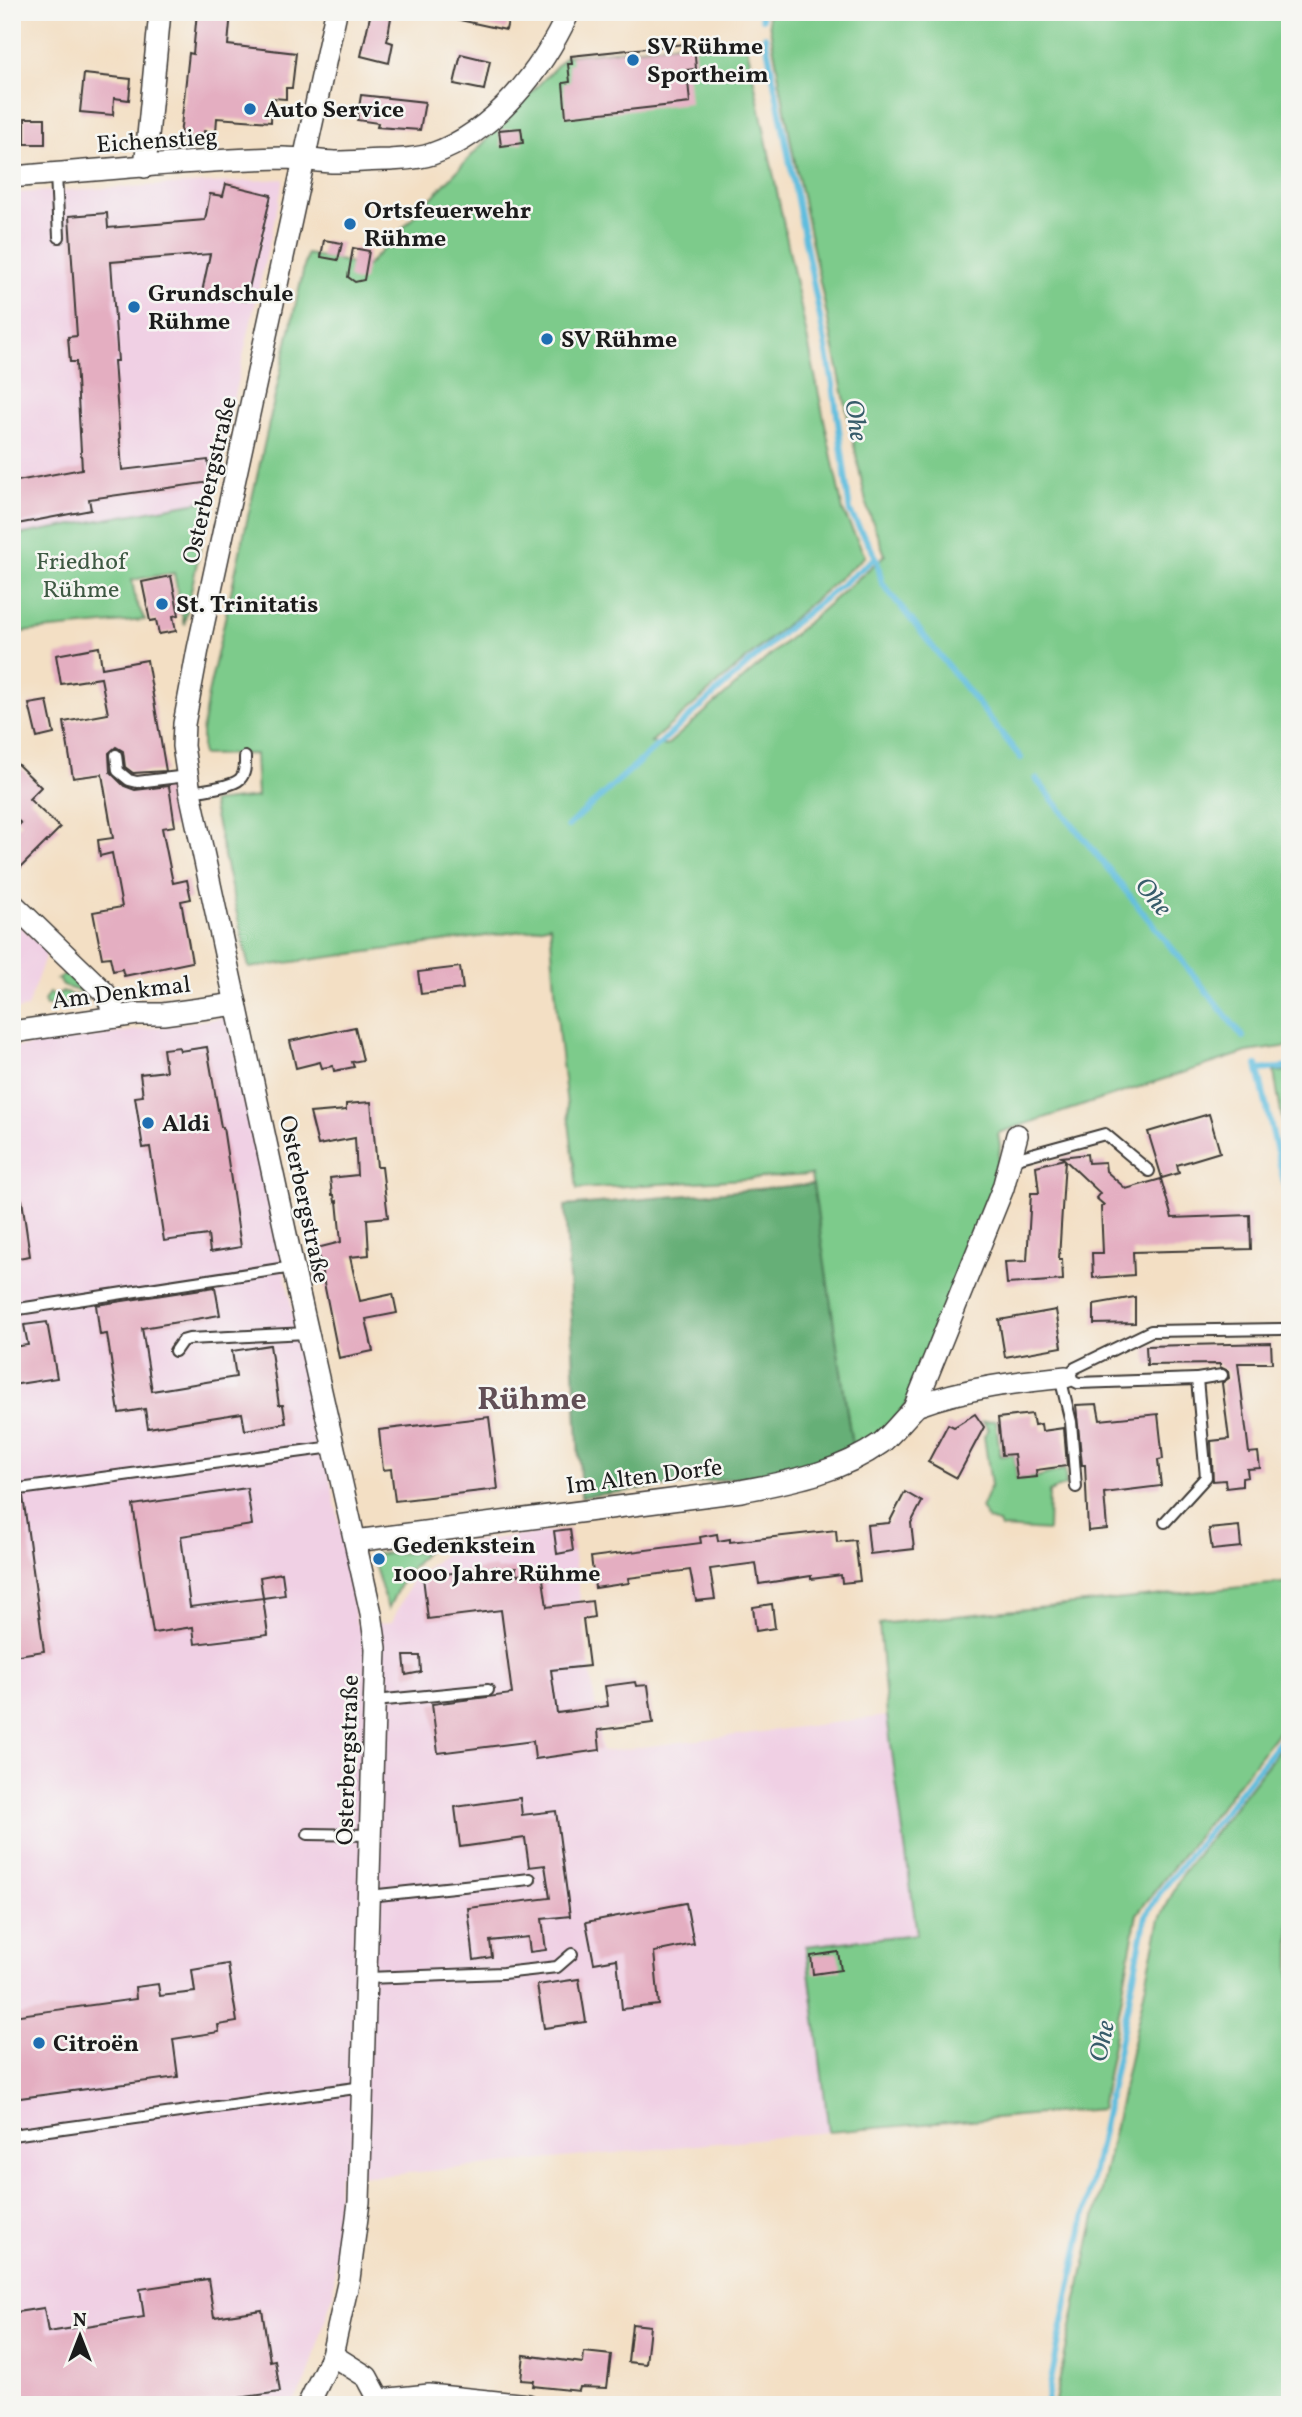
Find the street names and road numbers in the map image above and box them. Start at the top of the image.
street label: Eichenstieg [95,121,219,163]
street label: Osterbergstraße [175,393,247,567]
street label: Am Denkmal [50,969,193,1019]
street label: Osterbergstraße [269,1112,337,1286]
street label: Im Alten Dorfe [564,1452,724,1504]
street label: Osterbergstraße [329,1674,369,1846]

